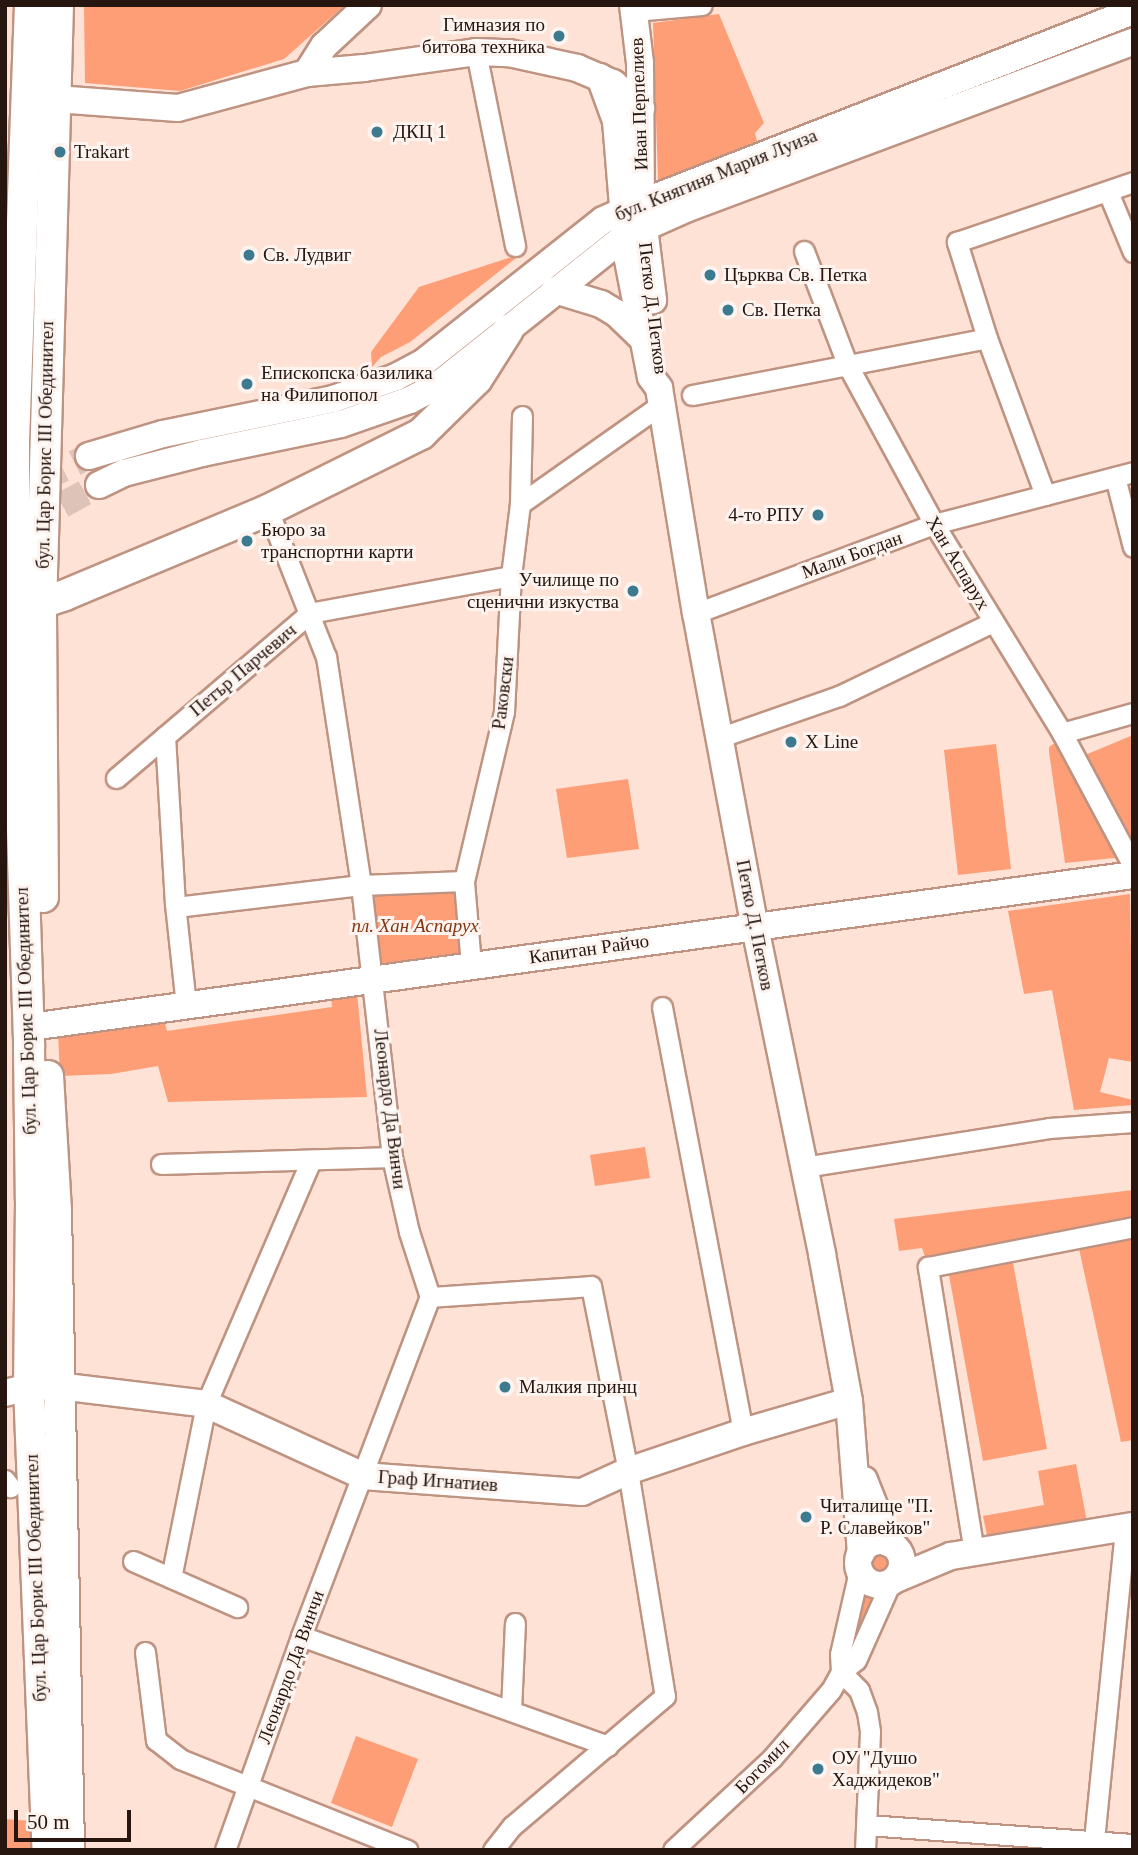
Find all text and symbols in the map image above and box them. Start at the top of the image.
place label: Гимназия по битова техника [422,14,545,58]
marker: Гимназия по битова техника [551,28,567,44]
street label: Иван Перпелиев [625,37,653,171]
place label: ДКЦ 1 [393,121,447,143]
marker: ДКЦ 1 [367,122,387,142]
street label: бул. Княгиня Мария Луиза [611,124,821,226]
place label: Trakart [74,141,129,163]
marker: Trakart [52,144,68,160]
street label: Петко Д. Петков [634,241,672,375]
place label: Св. Лудвиг [263,244,351,266]
marker: Св. Лудвиг [241,247,257,263]
place label: Църква Св. Петка [724,264,867,286]
marker: Църква Св. Петка [702,267,718,283]
place label: Св. Петка [742,299,821,321]
marker: Св. Петка [720,302,736,318]
street label: бул. Цар Борис III Обединител [31,321,59,569]
place label: Епископска базилика на Филипопол [261,362,433,406]
marker: Епископска базилика на Филипопол [239,376,255,392]
place label: 4-то РПУ [728,504,804,526]
marker: 4-то РПУ [810,507,826,523]
street label: Хан Аспарух [921,512,995,614]
place label: Бюро за транспортни карти [261,519,413,563]
street label: Мали Богдан [799,526,905,584]
marker: Бюро за транспортни карти [239,533,255,549]
place label: Училище по сценични изкуства [467,569,619,613]
marker: Училище по сценични изкуства [625,583,641,599]
street label: Петър Парчевич [185,619,301,721]
street label: Раковски [487,655,519,731]
place label: X Line [805,731,858,753]
marker: X Line [783,734,799,750]
street label: Петко Д. Петков [731,858,779,992]
street label: бул. Цар Борис III Обединител [10,887,42,1135]
park label: пл. Хан Аспарух [351,915,479,937]
street label: Капитан Райчо [527,929,651,969]
street label: Леонардо Да Винчи [369,1028,411,1190]
place label: Малкия принц [519,1376,637,1398]
marker: Малкия принц [497,1379,513,1395]
street label: бул. Цар Борис III Обединител [20,1454,52,1702]
street label: Граф Игнатиев [377,1465,499,1497]
place label: Читалище "П. Р. Славейков" [820,1495,933,1539]
marker: Читалище "П. Р. Славейков" [798,1509,814,1525]
street label: Леонардо Да Винчи [253,1587,329,1747]
street label: Богомил [730,1733,794,1799]
place label: ОУ "Душо Хаджидеков" [832,1747,940,1791]
marker: ОУ "Душо Хаджидеков" [810,1761,826,1777]
scale bar [18,1796,135,1840]
text: 50 m [27,1810,70,1834]

